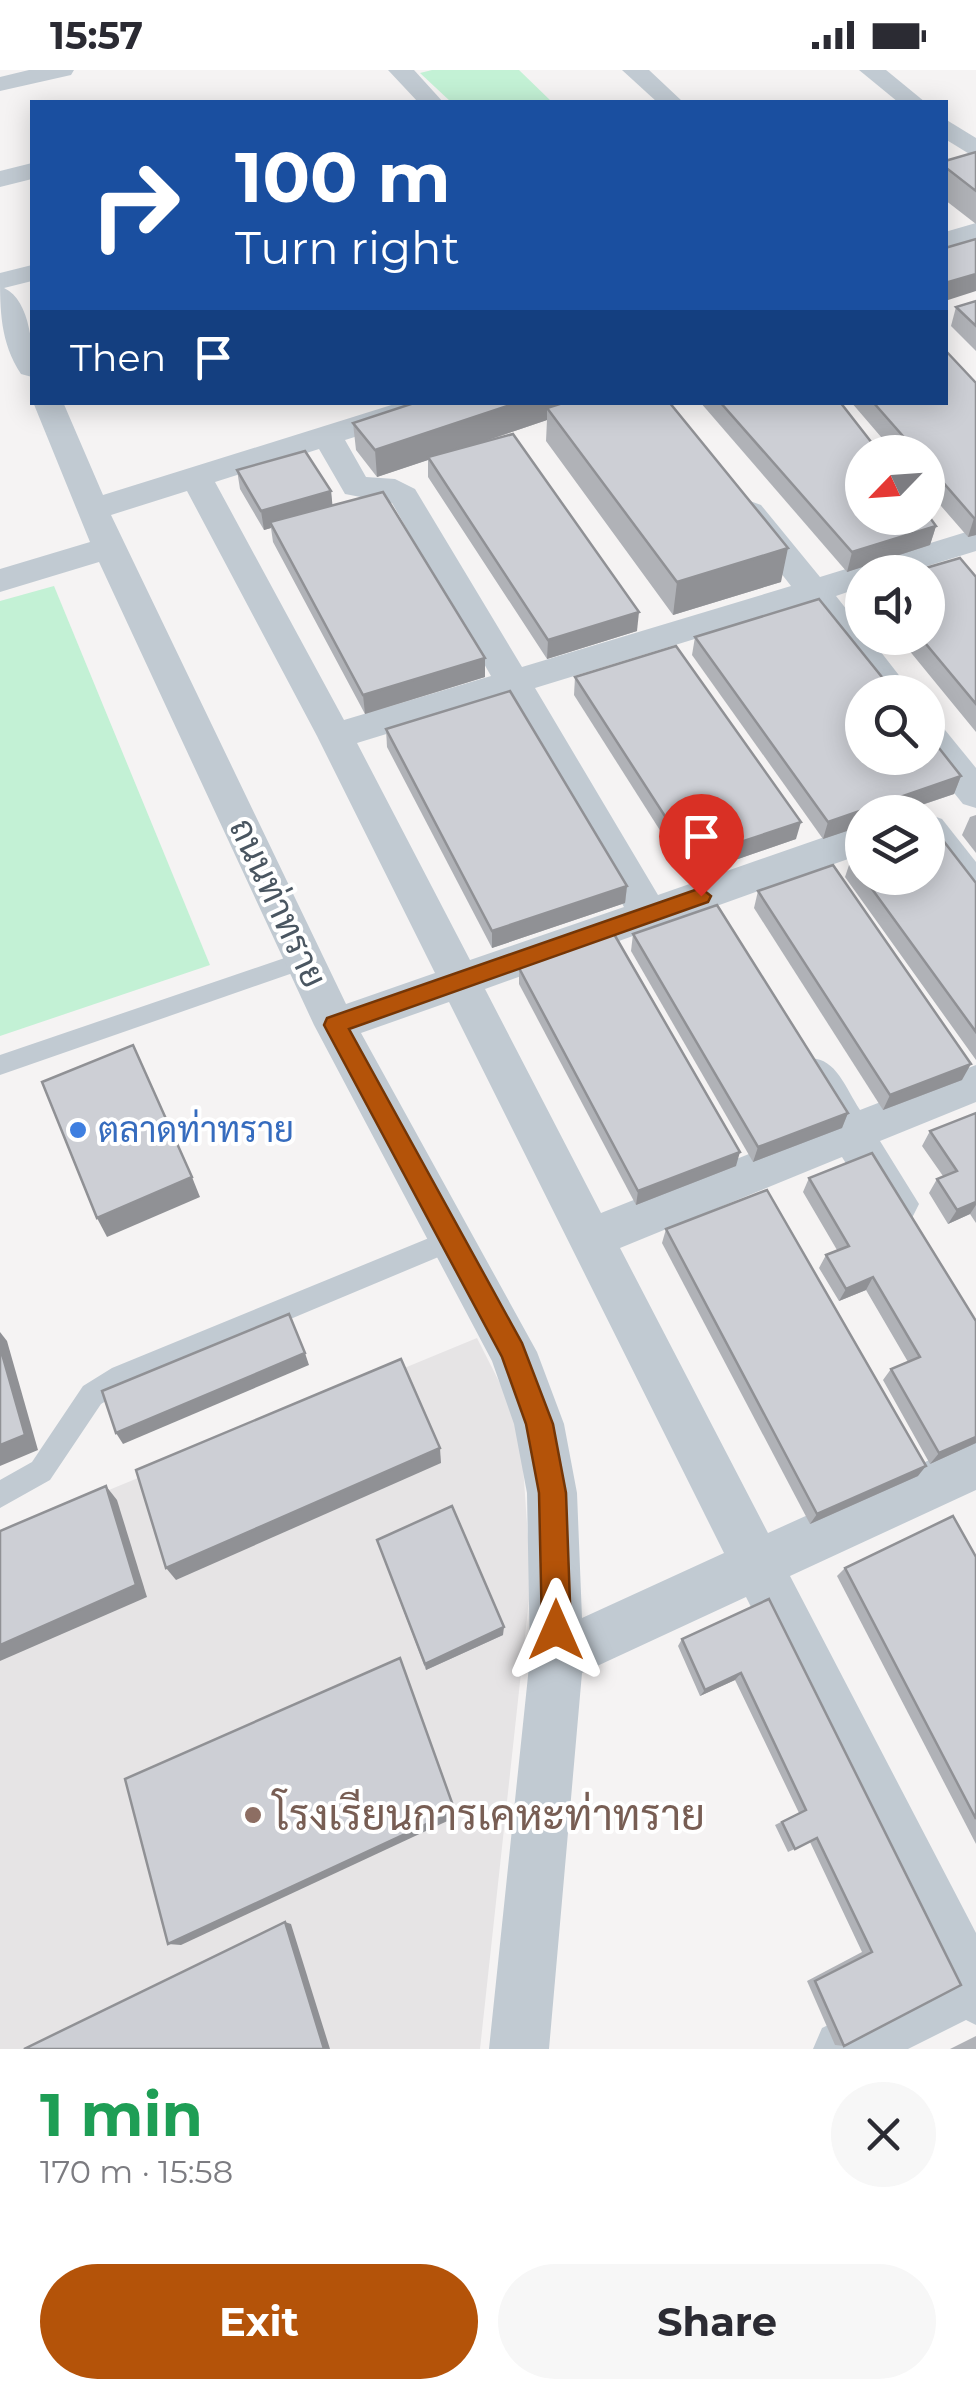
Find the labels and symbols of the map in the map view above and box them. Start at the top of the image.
north arrow [845,435,945,535]
pin [659,794,744,897]
street label: ถนนท่าทราย [221,811,336,994]
place label: ตลาดท่าทราย [98,1108,294,1151]
marker: ตลาดท่าทราย [67,1119,89,1141]
position arrow [504,1578,608,1682]
place label: โรงเรียนการเคหะท่าทราย [271,1788,705,1841]
marker: โรงเรียนการเคหะท่าทราย [242,1804,264,1826]

